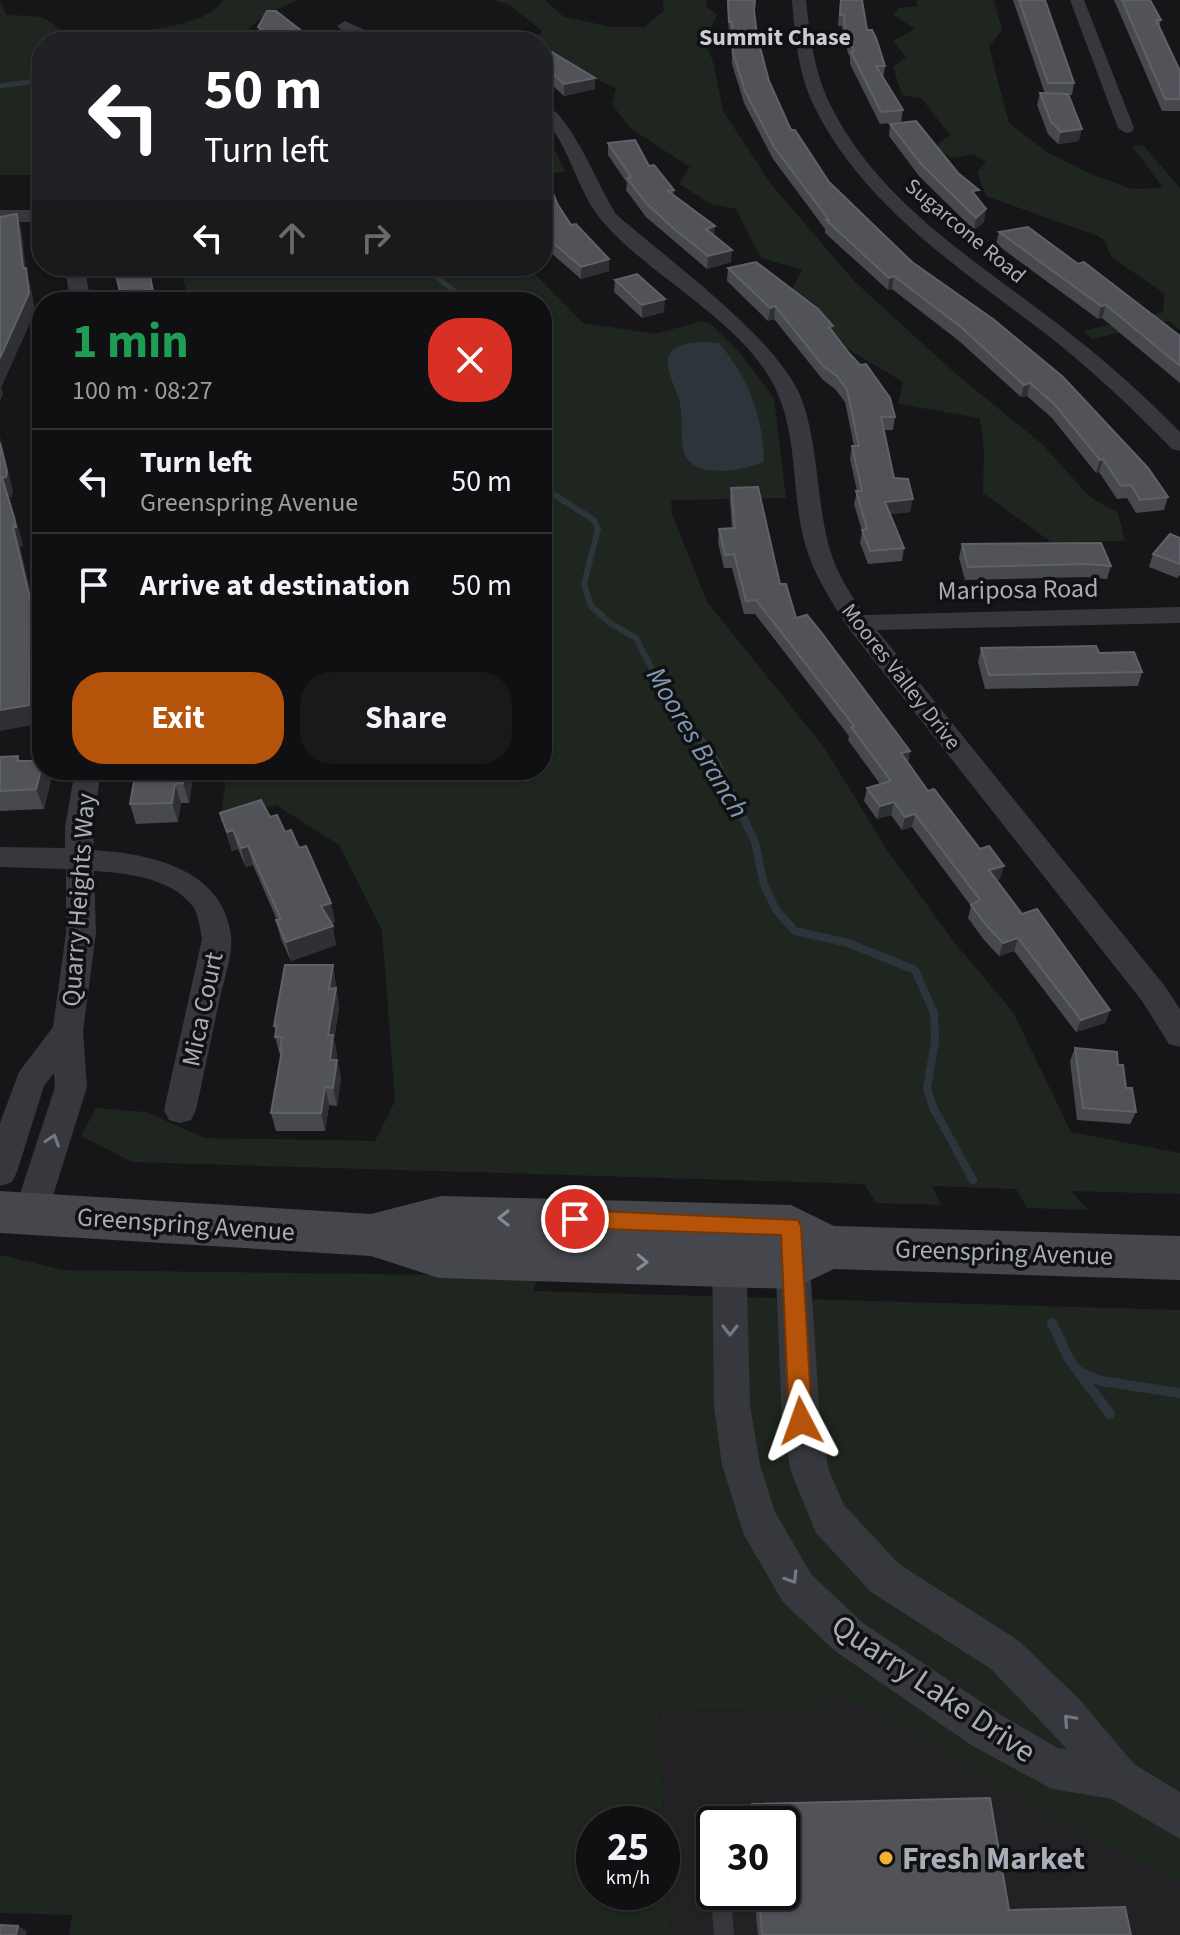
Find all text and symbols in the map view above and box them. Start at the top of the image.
district label: Summit Chase [699,20,851,55]
text: 50 m [204,51,322,130]
icon: left [72,64,176,168]
text: Turn left [204,125,329,176]
street label: Sugarcone Road [898,171,1033,291]
icon: left [186,216,230,260]
icon: ahead [270,216,314,260]
icon: right [354,216,398,260]
text: 1 min [72,308,189,376]
button: close [428,318,512,402]
text: 100 m · 08:27 [72,372,213,409]
text: Turn left [140,441,252,484]
icon: left [72,459,116,503]
text: 50 m [451,460,512,503]
text: Greenspring Avenue [140,484,358,521]
icon: arrive [72,563,116,607]
text: Arrive at destination [140,564,410,607]
text: 50 m [451,564,512,607]
street label: Mariposa Road [937,570,1099,609]
street label: Moores Valley Drive [834,597,969,757]
water label: Moores Branch [636,659,758,826]
button: Exit [72,672,284,764]
button: Share [300,672,512,764]
street label: Quarry Heights Way [53,792,104,1008]
street label: Mica Court [172,948,233,1070]
one-way arrow [44,1134,60,1148]
pin [541,1185,609,1253]
icon: arrive [553,1197,597,1241]
street label: Greenspring Avenue [76,1198,296,1251]
one-way arrow [497,1209,510,1227]
street label: Greenspring Avenue [894,1230,1114,1275]
one-way arrow [636,1253,649,1271]
one-way arrow [721,1324,739,1337]
position arrow [759,1379,843,1463]
one-way arrow [782,1569,797,1583]
street label: Quarry Lake Drive [822,1603,1045,1774]
one-way arrow [1064,1714,1078,1729]
speed limit sign: 30 [696,1806,800,1910]
text: 25 [607,1819,649,1876]
place label: Fresh Market [902,1836,1085,1882]
marker: Fresh Market [877,1849,895,1867]
text: km/h [606,1864,650,1892]

